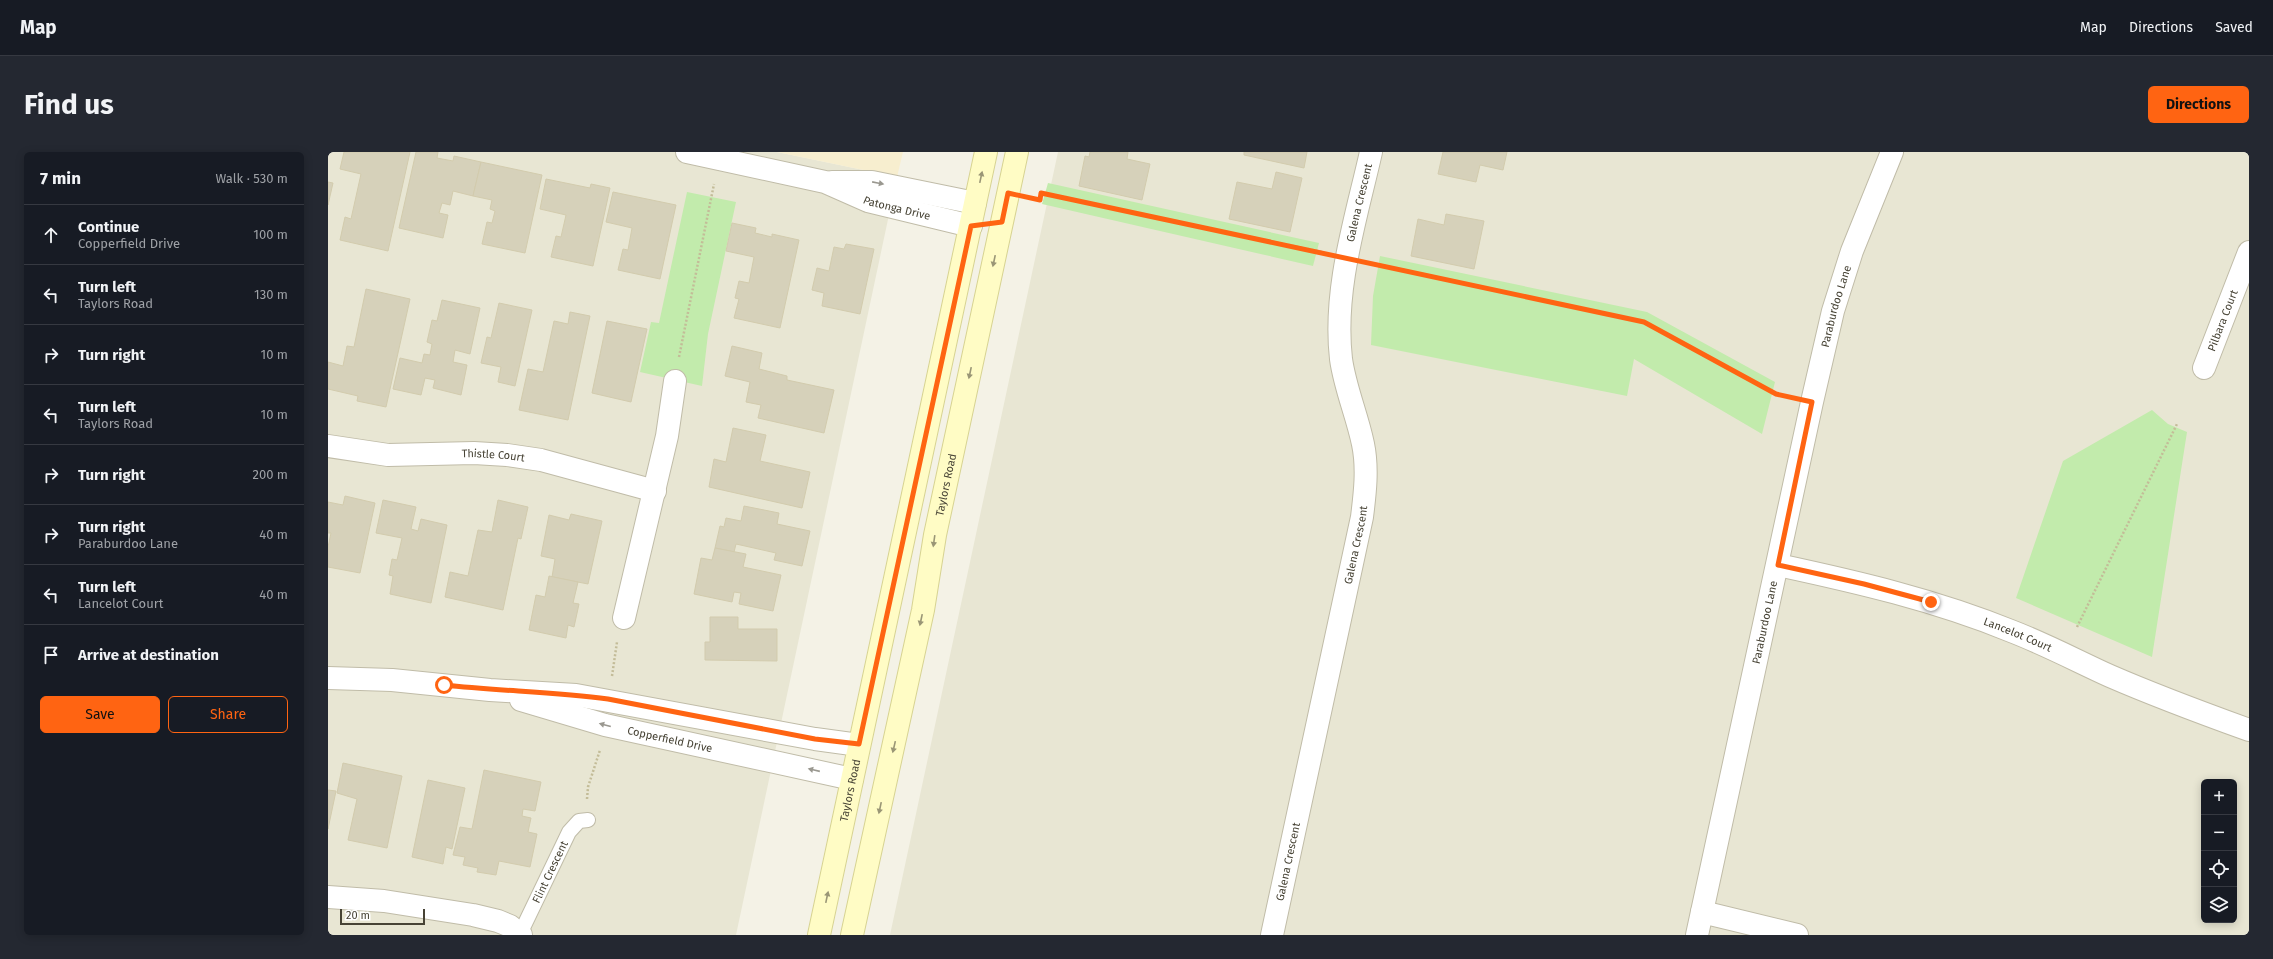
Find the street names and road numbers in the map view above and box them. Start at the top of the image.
street label: Galena Crescent [1344,162,1375,243]
street label: Patonga Drive [861,193,932,222]
street label: Paraburdoo Lane [1818,264,1854,349]
street label: Pilbara Court [2205,288,2240,353]
street label: Thistle Court [461,446,526,464]
street label: Taylors Road [933,452,959,517]
street label: Galena Crescent [1341,505,1370,585]
street label: Paraburdoo Lane [1749,579,1780,665]
street label: Lancelot Court [1982,615,2054,654]
street label: Copperfield Drive [626,724,713,755]
street label: Taylors Road [837,758,863,823]
street label: Galena Crescent [1273,821,1303,902]
street label: Flint Crescent [529,839,570,905]

